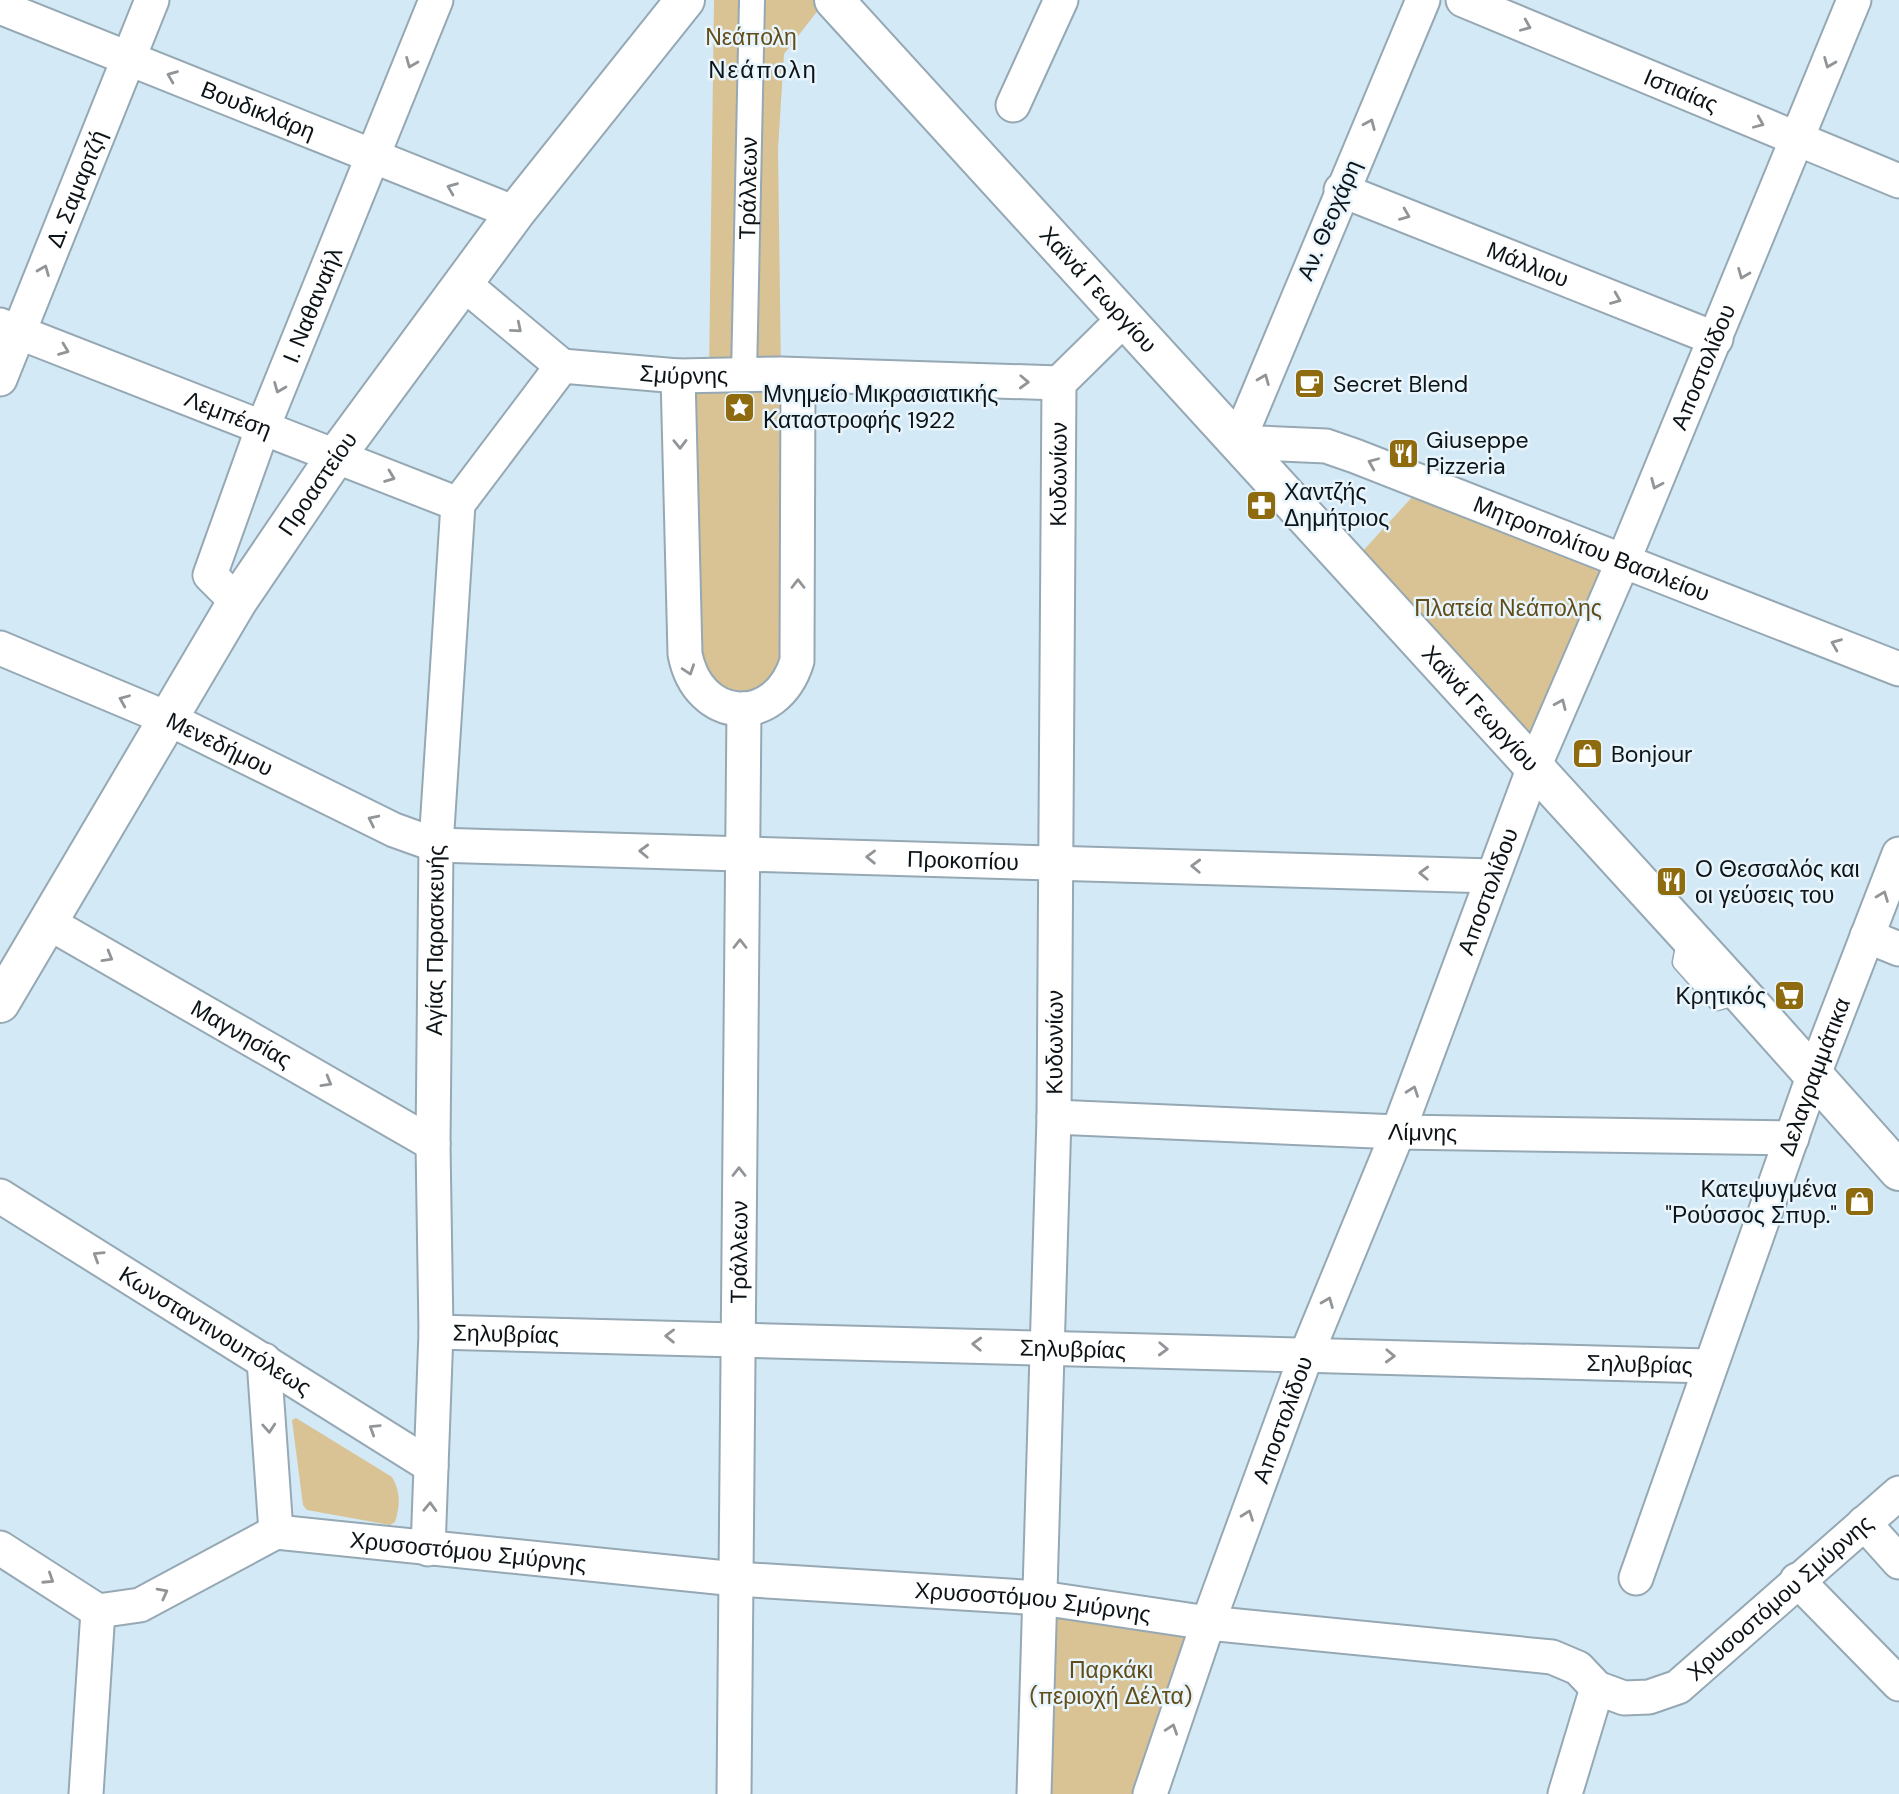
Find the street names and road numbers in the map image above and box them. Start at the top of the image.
street label: Ιστιαίας [1639,62,1723,119]
street label: Βουδικλάρη [197,74,320,147]
street label: Δ. Σαμαρτζή [39,126,113,252]
street label: Τράλλεων [732,136,764,240]
street label: Αν. Θεοχάρη [1290,155,1368,285]
street label: Χαϊνά Γεωργίου [1033,220,1163,359]
street label: Μάλλιου [1482,234,1573,294]
street label: Ι. Ναθαναήλ [276,242,349,367]
street label: Αποστολίδου [1664,300,1742,434]
street label: Σμύρνης [638,358,728,391]
street label: Λεμπέση [180,384,276,445]
street label: Κυδωνίων [1043,422,1074,527]
street label: Προαστείου [271,426,364,542]
street label: Μητροπολίτου Βασιλείου [1469,489,1714,608]
street label: Χαϊνά Γεωργίου [1415,639,1546,778]
street label: Μενεδήμου [161,705,278,783]
street label: Αποστολίδου [1450,824,1525,959]
street label: Προκοπίου [907,844,1019,877]
street label: Αγίας Παρασκευής [419,845,451,1036]
street label: Κυδωνίων [1039,990,1070,1095]
street label: Μαγνησίας [185,993,297,1075]
street label: Δελαγραμμάτικα [1771,993,1857,1160]
street label: Λίμνης [1387,1117,1457,1148]
street label: Τράλλεων [724,1200,754,1304]
street label: Κωνσταντινουπόλεως [113,1259,317,1402]
street label: Σηλυβρίας [452,1317,560,1350]
street label: Σηλυβρίας [1019,1333,1126,1365]
street label: Σηλυβρίας [1586,1348,1693,1381]
street label: Αποστολίδου [1246,1352,1320,1487]
street label: Χρυσοστόμου Σμύρνης [1681,1508,1879,1687]
street label: Χρυσοστόμου Σμύρνης [349,1525,588,1579]
street label: Χρυσοστόμου Σμύρνης [914,1575,1153,1629]

